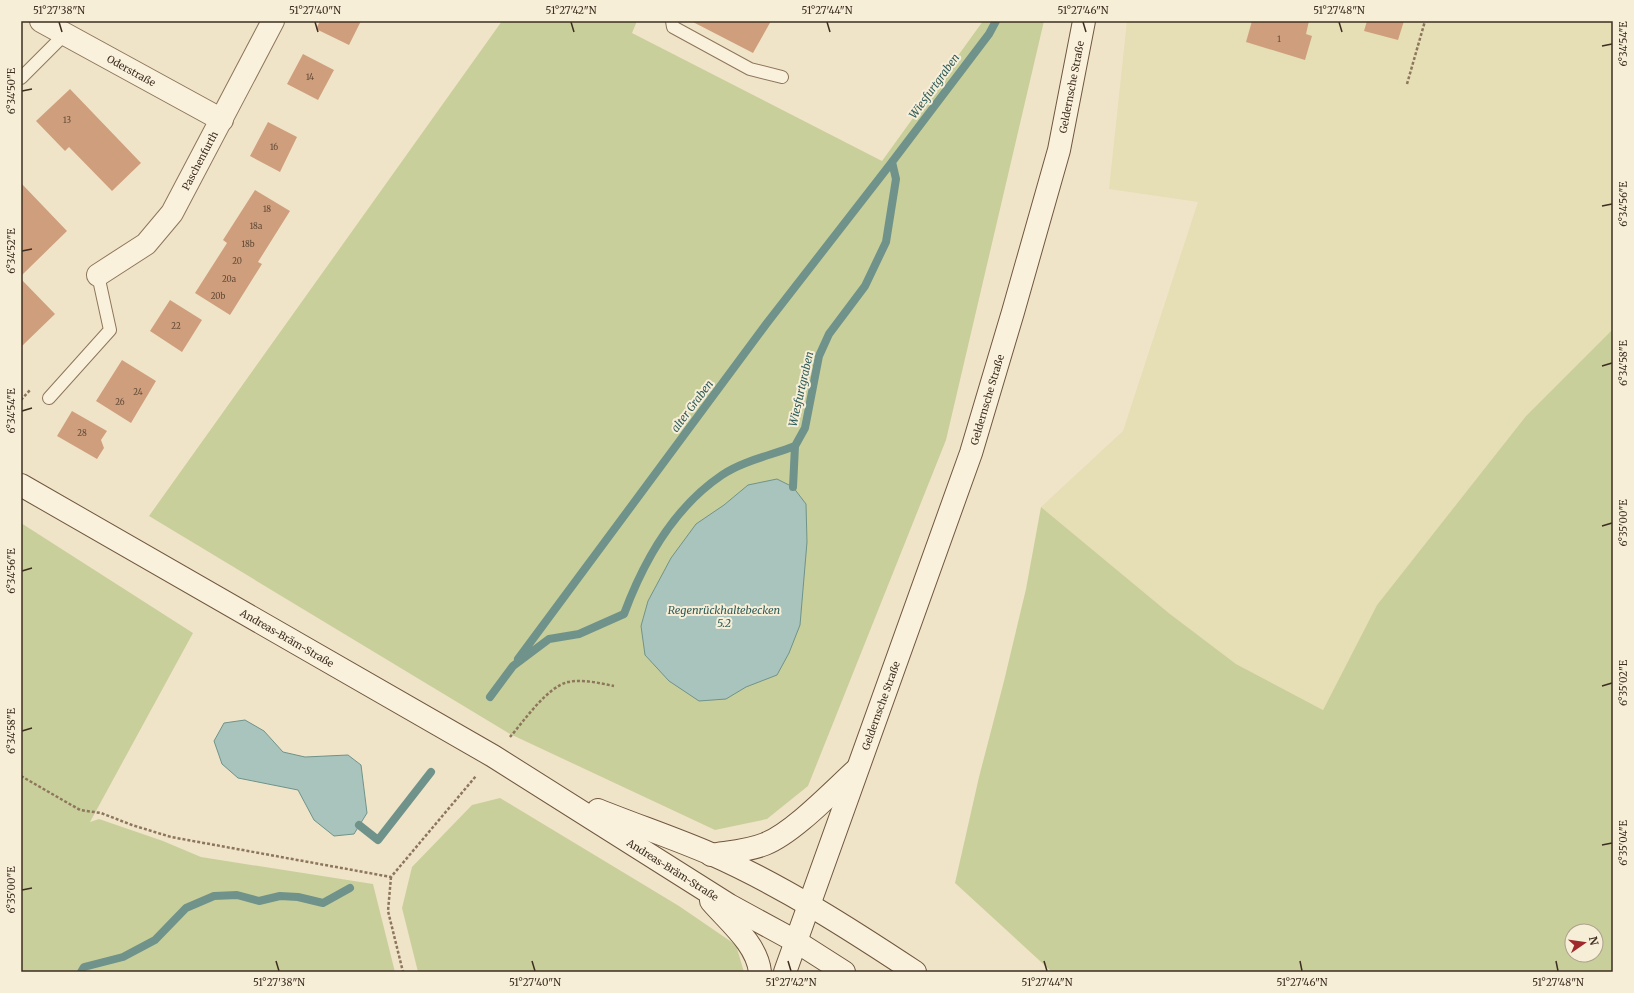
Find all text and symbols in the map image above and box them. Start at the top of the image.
text: 51°27'38"N [33,4,85,17]
text: 51°27'40"N [289,4,341,17]
text: 51°27'42"N [546,4,597,17]
text: 51°27'44"N [802,4,853,17]
text: 51°27'46"N [1057,4,1109,17]
text: 51°27'48"N [1313,4,1365,17]
text: 6°34'54"E [1617,21,1630,67]
house number: 1 [1277,34,1281,44]
street label: Geldernsche Straße [1056,40,1087,134]
water label: Wiesfurtgraben [906,51,962,121]
street label: Oderstraße [104,52,158,89]
text: 6°34'50"E [5,67,18,114]
house number: 14 [306,72,314,82]
house number: 13 [63,115,71,125]
street label: Paschenfurth [179,129,221,192]
house number: 16 [270,142,278,152]
text: 6°34'56"E [1617,181,1630,227]
house number: 18 [263,204,271,214]
house number: 18a [250,221,263,231]
text: 6°34'52"E [5,228,18,274]
house number: 18b [242,239,255,249]
house number: 20 [232,256,242,266]
house number: 20a [222,274,237,284]
house number: 20b [211,291,225,301]
house number: 22 [171,321,181,331]
text: 6°34'58"E [1617,339,1630,386]
water label: Wiesfurtgraben [786,350,817,428]
street label: Geldernsche Straße [968,353,1007,447]
water label: alter Graben [668,377,716,435]
house number: 24 [133,387,143,397]
text: 6°34'54"E [5,388,18,434]
house number: 26 [115,397,125,407]
house number: 28 [77,428,87,438]
text: 6°35'00"E [1617,499,1630,547]
text: 6°34'56"E [5,548,18,594]
water label: Regenrückhaltebecken 5.2 [668,603,781,630]
street label: Andreas-Bräm-Straße [237,606,336,670]
street label: Geldernsche Straße [859,659,903,752]
text: 6°35'02"E [1617,659,1630,706]
text: 6°34'58"E [5,707,18,754]
text: 6°35'04"E [1617,819,1630,866]
street label: Andreas-Bräm-Straße [624,836,721,904]
text: 6°35'00"E [5,866,18,914]
north arrow [1564,923,1604,963]
text: N [1586,935,1602,947]
text: 51°27'38"N [253,976,305,989]
text: 51°27'40"N [509,976,561,989]
text: 51°27'42"N [766,976,817,989]
text: 51°27'44"N [1022,976,1073,989]
text: 51°27'46"N [1276,976,1328,989]
text: 51°27'48"N [1532,976,1584,989]

